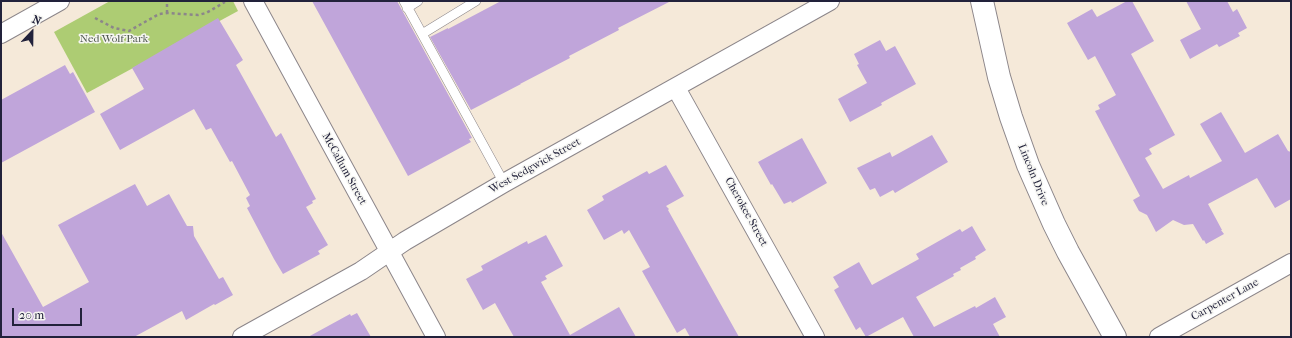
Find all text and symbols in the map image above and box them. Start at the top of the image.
north arrow [12,12,52,52]
text: N [30,13,43,28]
park label: Ned Wolf Park [80,32,148,46]
street label: McCallum Street [319,131,369,207]
street label: West Sedgwick Street [487,135,583,197]
street label: Lincoln Drive [1015,142,1051,208]
street label: Cherokee Street [722,175,770,249]
street label: Carpenter Lane [1189,276,1261,324]
scale bar [14,300,84,326]
text: 20 m [19,308,44,322]

